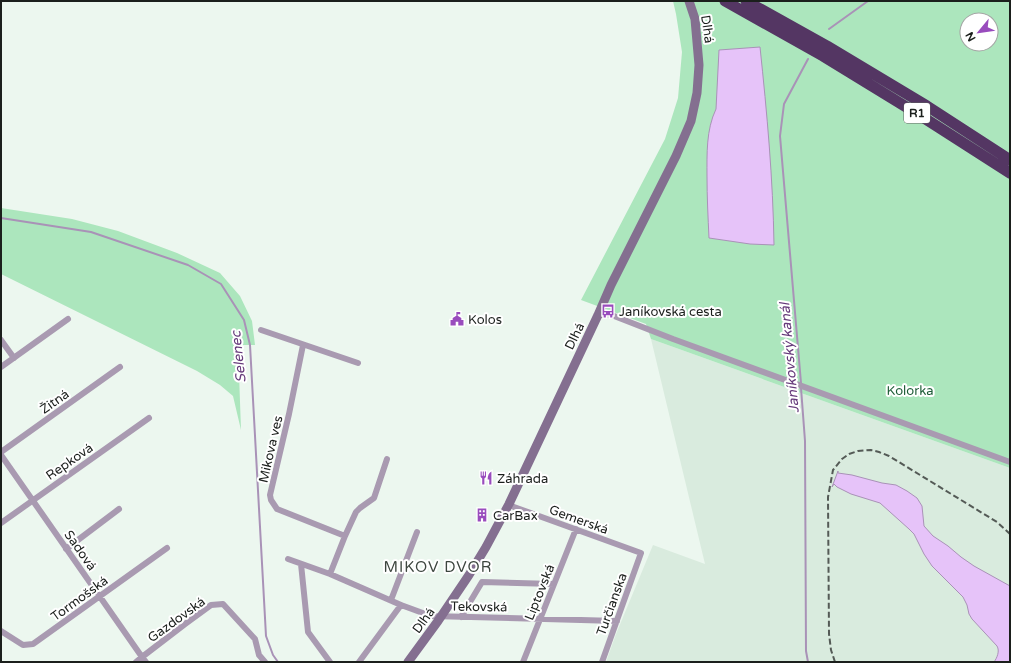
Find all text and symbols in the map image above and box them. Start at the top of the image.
north arrow [959,12,999,52]
street label: Dlhá [697,14,717,44]
text: N [963,30,979,44]
road number: R1 [904,103,930,123]
water label: Janíkovský kanál [776,301,803,414]
bus stop icon: Janíkovská cesta [600,303,616,319]
place label: Janíkovská cesta [619,304,722,320]
public building icon: Kolos [449,311,465,327]
place label: Kolos [468,312,502,328]
street label: Dlhá [562,320,588,353]
water label: Selenec [227,329,250,384]
park label: Kolorka [887,383,934,399]
street label: Žitná [37,386,72,417]
street label: Mikova ves [255,414,286,484]
street label: Repková [43,440,96,484]
restaurant icon: Záhrada [478,470,494,486]
place label: Záhrada [497,471,548,487]
street label: Gemerská [547,502,611,538]
building icon: CarBax [474,507,490,523]
place label: CarBax [493,508,538,524]
street label: Sadová [61,527,100,574]
district label: MIKOV DVOR [384,558,492,576]
street label: Liptovská [521,562,558,623]
street label: Turčianska [593,571,631,638]
street label: Tormošská [48,573,111,625]
street label: Gazdovská [145,594,208,646]
street label: Tekovská [451,599,507,615]
street label: Dlhá [409,605,439,637]

